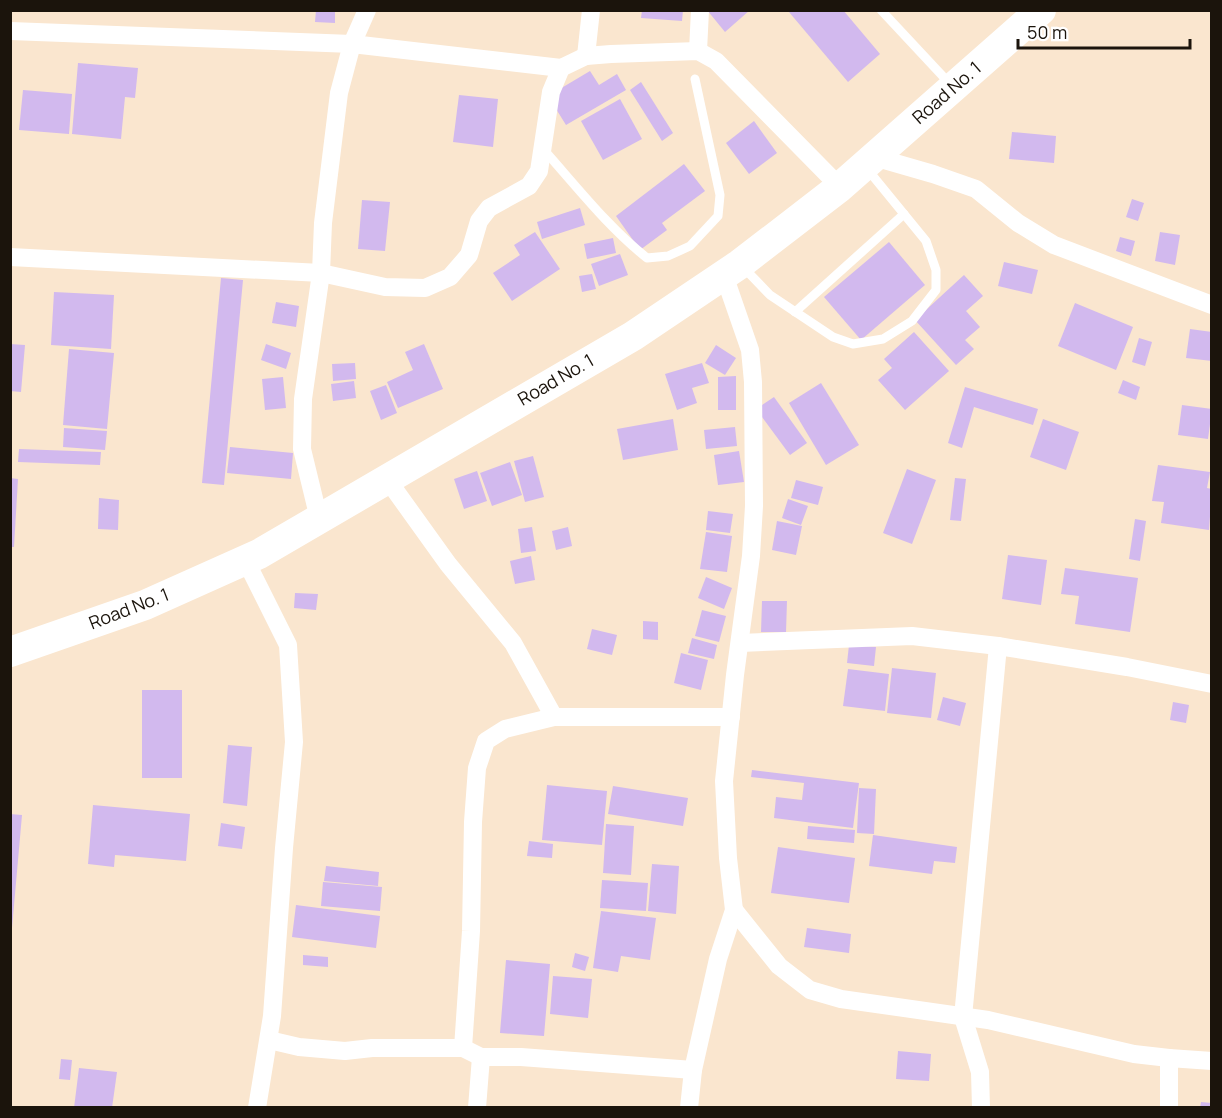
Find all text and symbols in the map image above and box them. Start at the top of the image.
scale bar [1018,12,1190,50]
text: 50 m [1027,20,1067,44]
street label: Road No. 1 [907,56,986,129]
street label: Road No. 1 [513,348,598,411]
street label: Road No. 1 [85,582,172,634]

